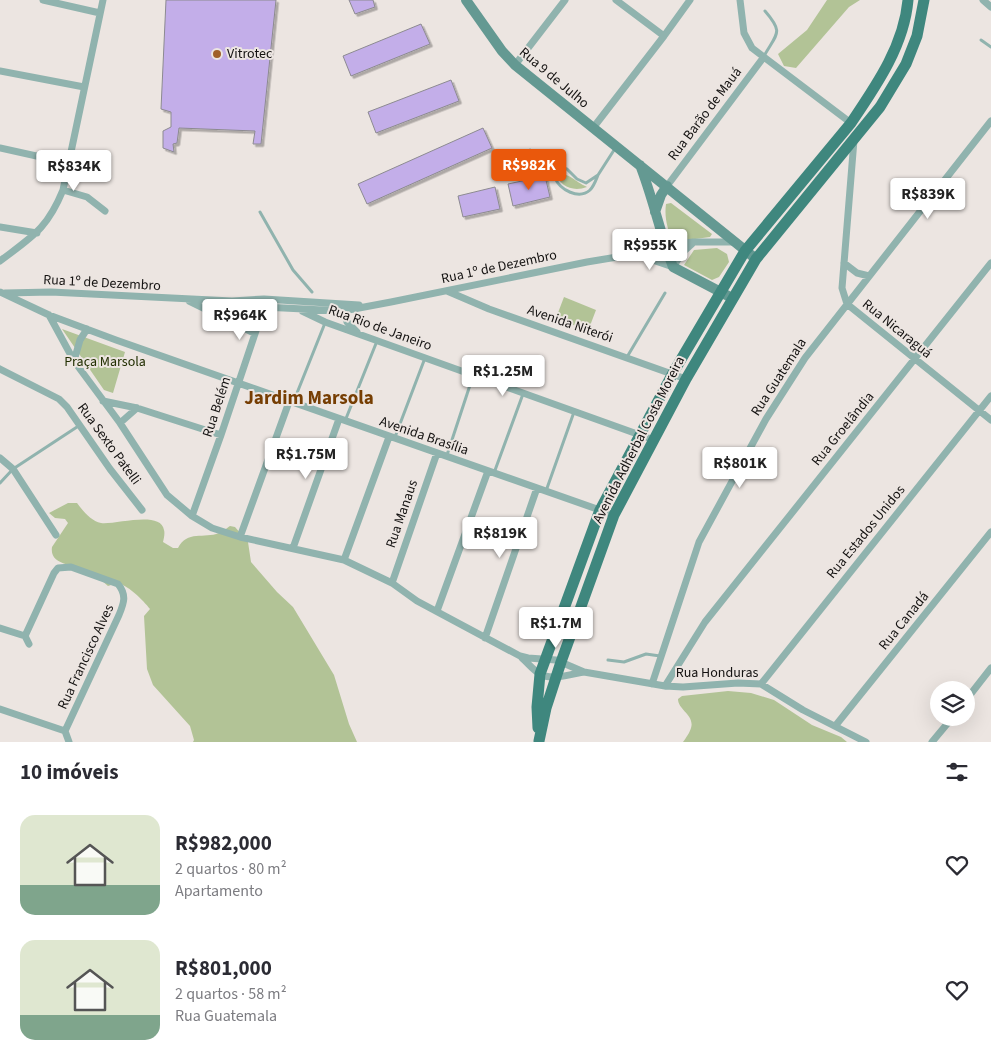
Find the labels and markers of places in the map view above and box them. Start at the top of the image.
place label: Vitrotec [227,44,273,64]
marker: Vitrotec [211,48,223,60]
pin: R$982K [488,148,570,191]
pin: R$834K [33,150,115,192]
pin: R$839K [887,178,969,220]
pin: R$955K [609,228,691,271]
pin: R$964K [199,298,281,341]
pin: R$1.25M [457,354,549,397]
pin: R$1.75M [260,438,352,480]
pin: R$801K [699,446,781,489]
pin: R$819K [459,516,541,559]
pin: R$1.7M [515,606,597,649]

